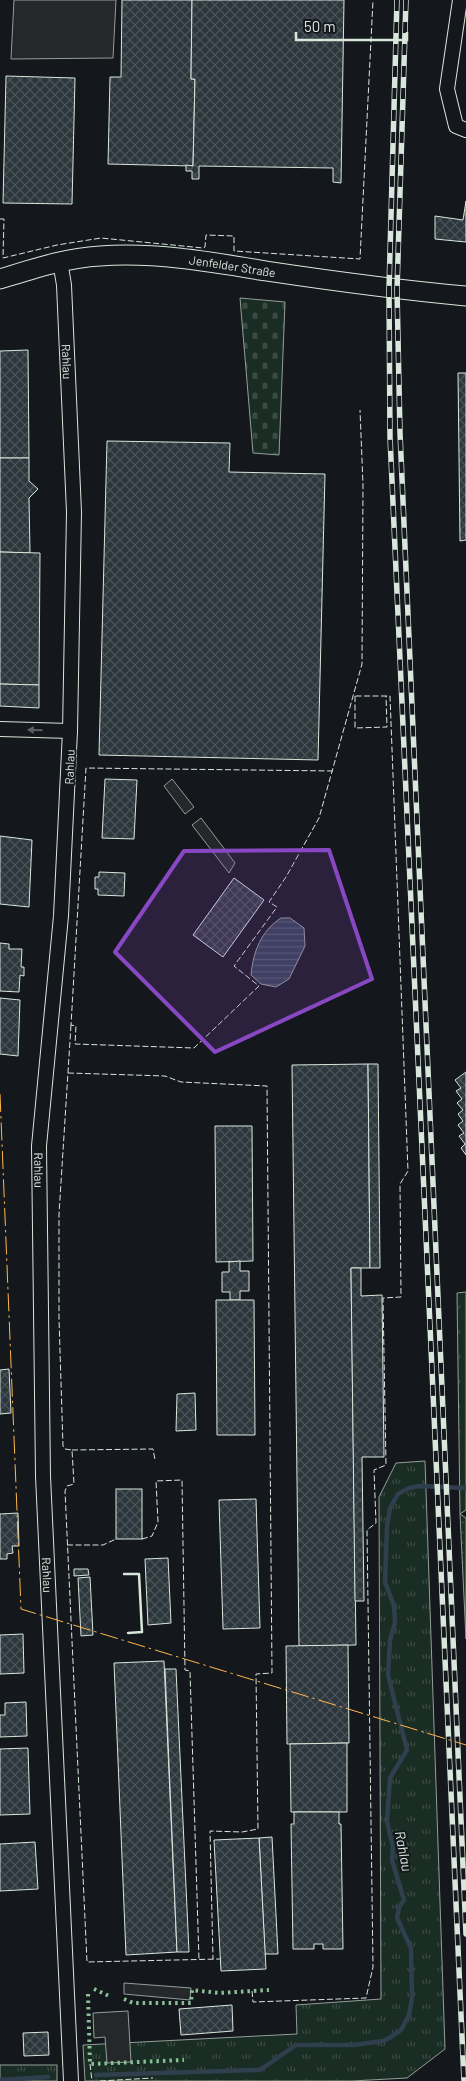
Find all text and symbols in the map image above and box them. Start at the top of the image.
scale bar [296,10,407,42]
text: 50 m [304,17,336,35]
street label: Jenfelder Straße [188,252,277,279]
street label: Rahlau [60,344,75,380]
one-way arrow [27,726,43,734]
street label: Rahlau [61,749,77,785]
street label: Rahlau [32,1152,47,1188]
street label: Rahlau [40,1557,55,1593]
water label: Rahlau [392,1829,416,1873]

